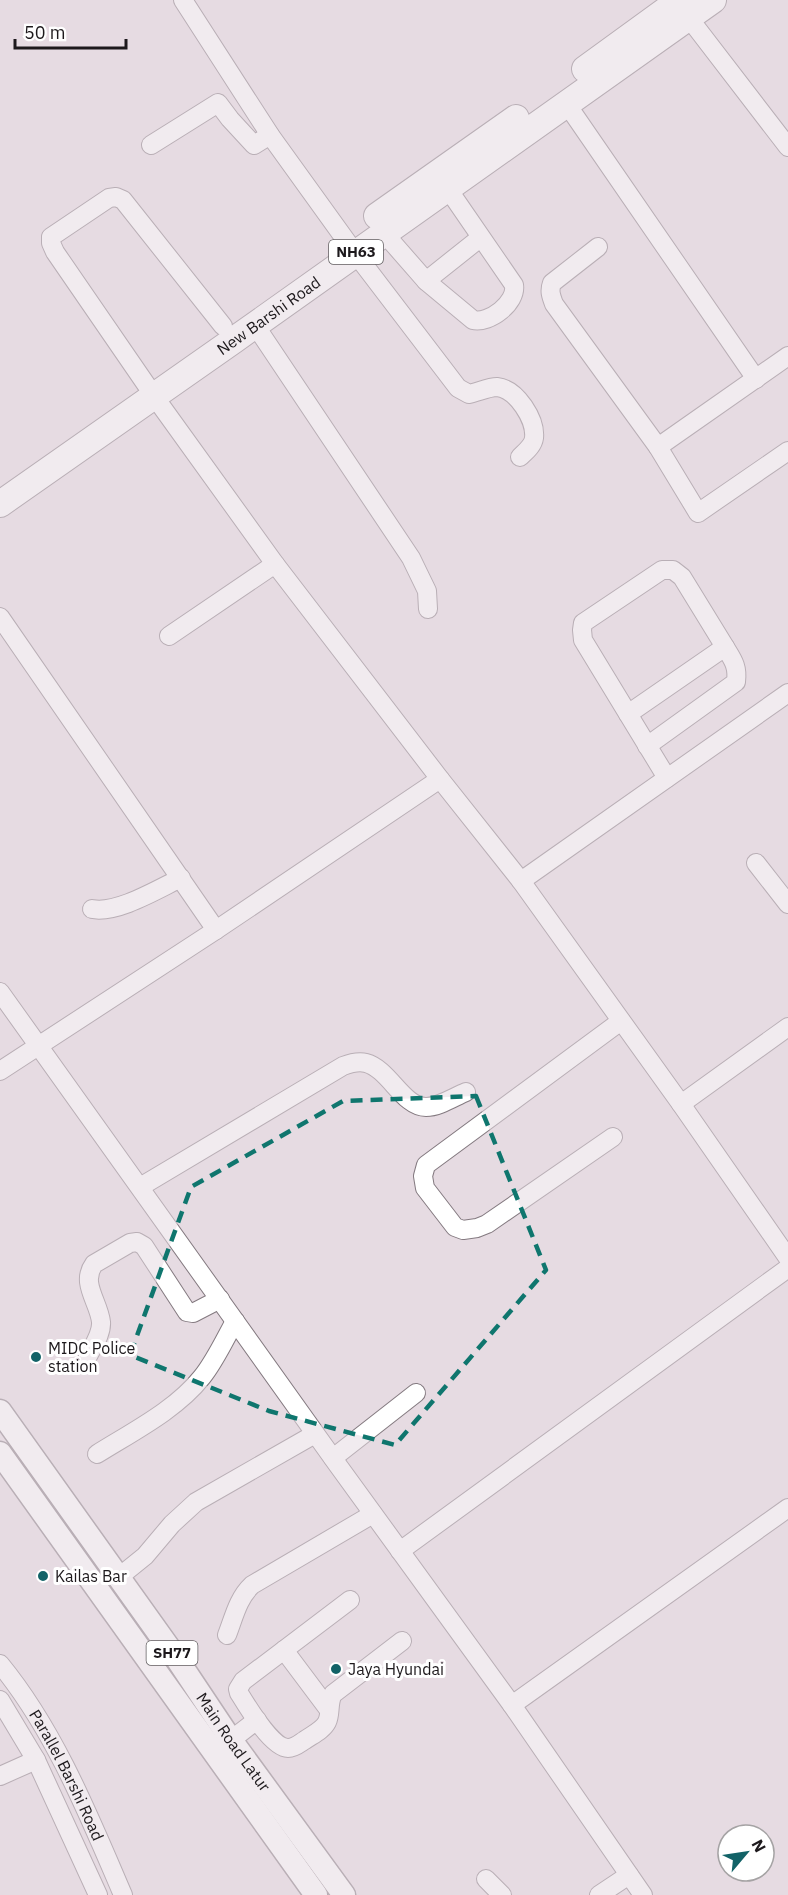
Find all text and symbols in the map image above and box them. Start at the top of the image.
scale bar [15,12,126,50]
text: 50 m [24,21,66,44]
road number: NH63 [329,240,383,264]
street label: New Barshi Road [213,272,324,359]
place label: MIDC Police station [48,1338,135,1376]
marker: MIDC Police station [29,1350,43,1364]
place label: Kailas Bar [55,1566,127,1586]
marker: Kailas Bar [36,1569,50,1583]
road number: SH77 [146,1641,198,1665]
place label: Jaya Hyundai [348,1659,444,1679]
marker: Jaya Hyundai [329,1662,343,1676]
street label: Main Road Latur [192,1689,275,1795]
street label: Parallel Barshi Road [25,1706,108,1844]
north arrow [716,1823,776,1883]
text: N [748,1836,771,1856]

